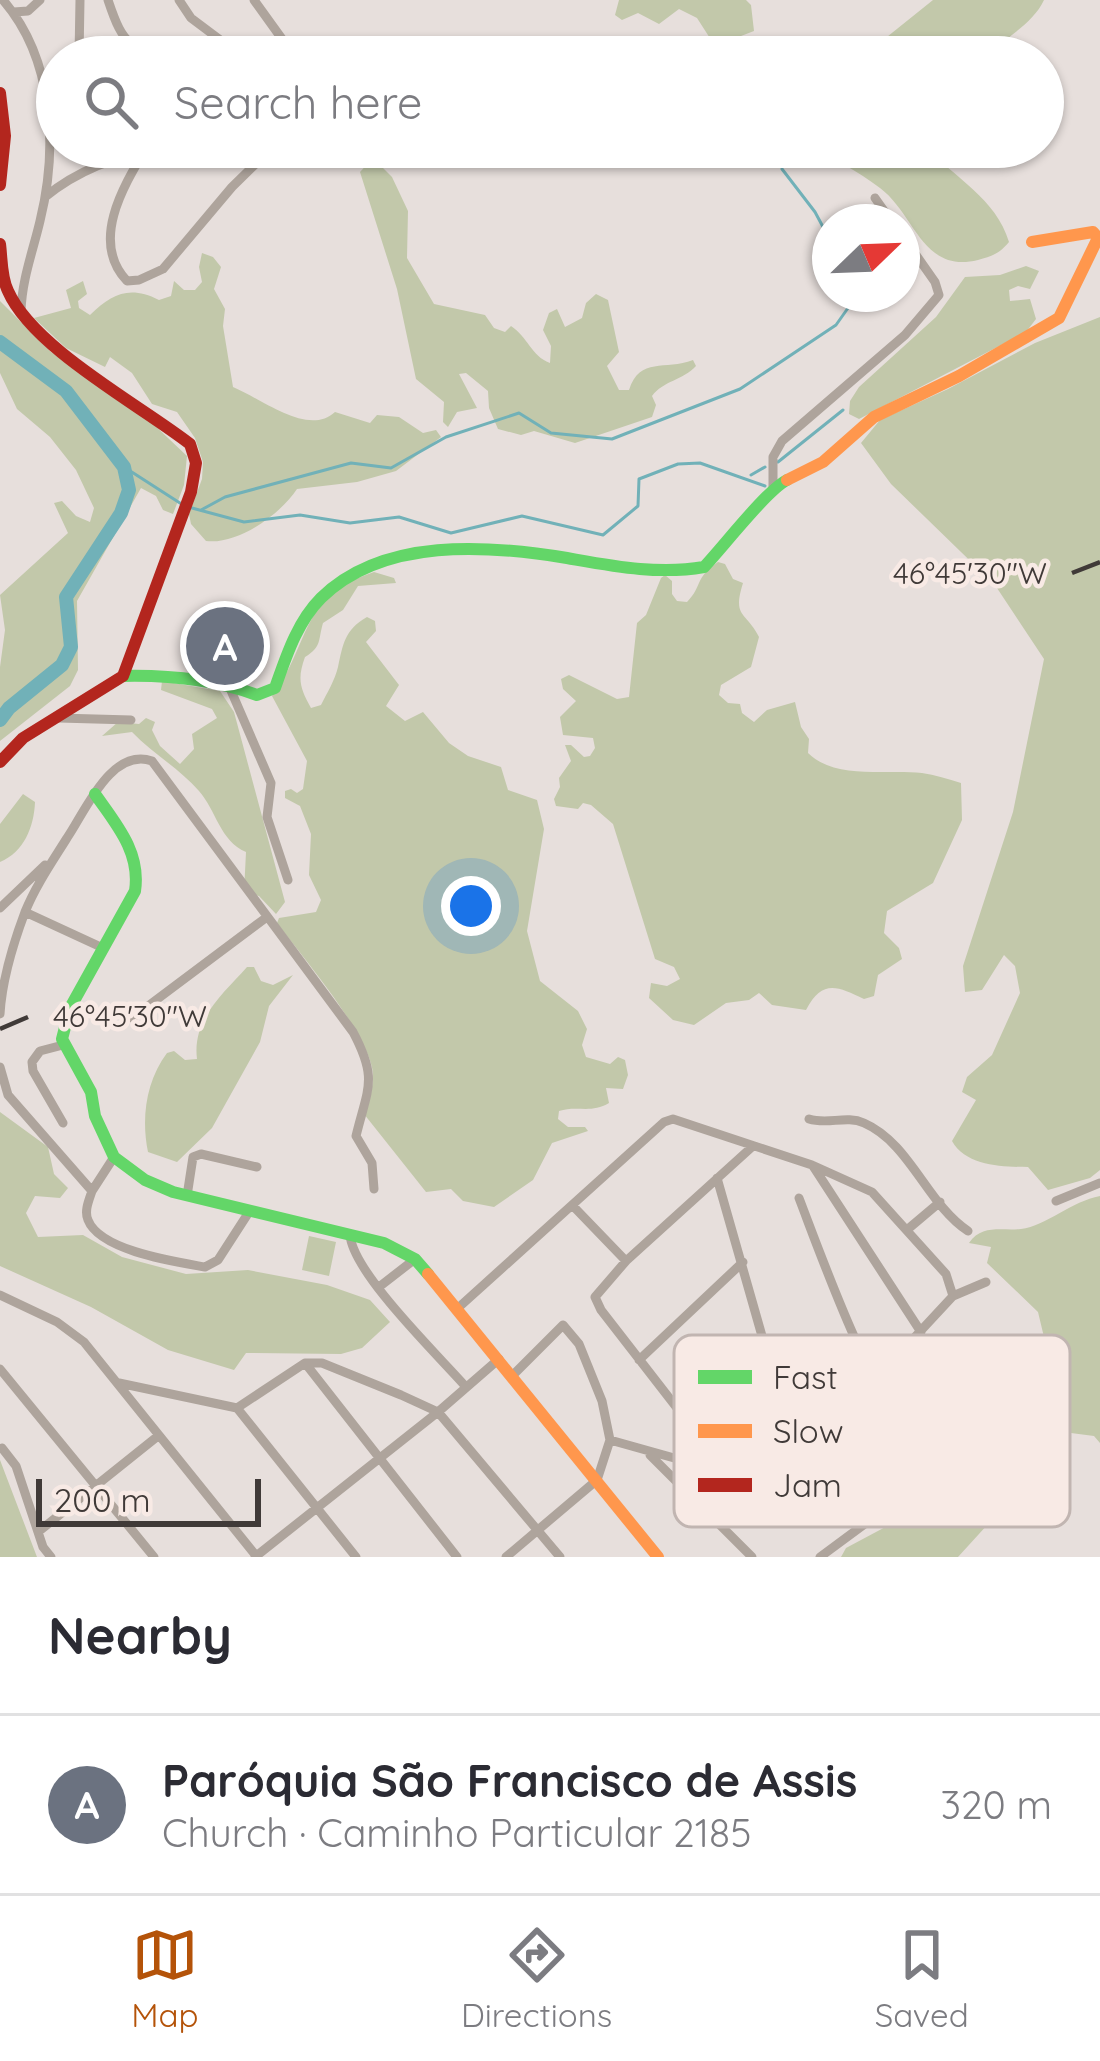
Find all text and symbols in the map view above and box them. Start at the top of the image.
search box [36,36,1064,168]
icon: search [78,69,144,135]
text: Search here [174,74,422,130]
north arrow [812,204,920,312]
text: 46°45'30"W [893,554,1047,592]
pin: A [186,601,264,691]
your location [441,876,501,936]
text: 46°45'30"W [53,997,207,1035]
legend [674,1335,1070,1527]
text: Fast [773,1356,838,1397]
text: Slow [773,1410,844,1451]
text: Jam [773,1464,842,1505]
scale bar [36,1473,261,1526]
text: 200 m [54,1479,151,1520]
text: Nearby [48,1603,232,1667]
text: Paróquia São Francisco de Assis [162,1752,857,1808]
text: A [75,1780,99,1829]
text: 320 m [941,1780,1052,1829]
text: Church · Caminho Particular 2185 [162,1808,751,1857]
tab: Map [131,1922,199,2035]
tab: Directions [461,1922,612,2035]
tab: Saved [875,1922,969,2035]

